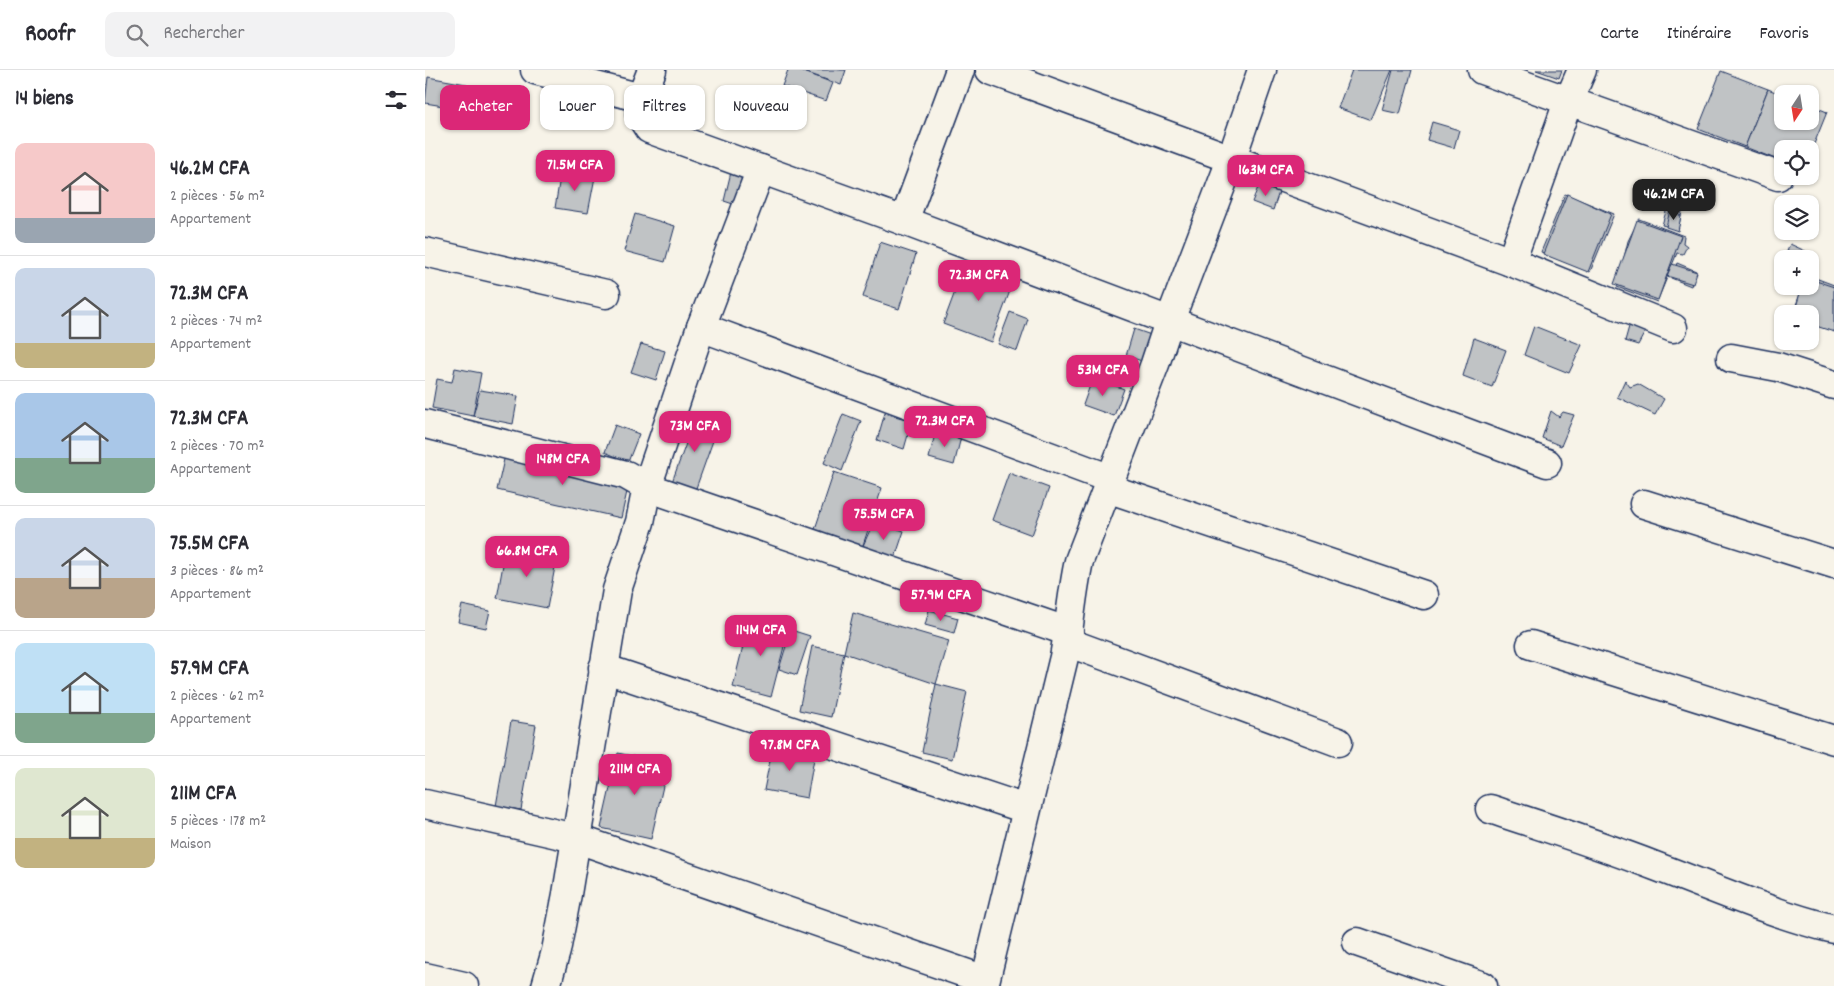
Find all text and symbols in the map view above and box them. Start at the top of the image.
search box [105,12,455,57]
text: Roofr [25,18,75,52]
icon: search [123,21,151,49]
text: Rechercher [163,21,245,48]
text: Carte [1600,22,1639,47]
text: Itinéraire [1667,22,1731,47]
text: Favoris [1759,22,1809,47]
text: 14 biens [15,85,74,115]
chip: Acheter [440,85,530,130]
chip: Louer [540,85,614,130]
chip: Filtres [624,85,705,130]
chip: Nouveau [715,85,807,130]
north arrow [1774,85,1819,130]
map controls [1774,85,1819,350]
icon: filters [382,86,410,114]
button: locate [1774,140,1819,185]
pin: 71.5M CFA [518,150,632,192]
text: 71.5M CFA [547,154,603,177]
pin: 163M CFA [1214,154,1318,197]
text: 46.2M CFA [170,155,250,185]
text: 163M CFA [1238,159,1294,182]
icon: home [55,163,115,223]
pin: 46.2M CFA [1617,178,1731,221]
text: 46.2M CFA [1644,183,1704,206]
text: 2 pièces · 56 m² [170,185,265,208]
button: layers [1774,195,1819,240]
text: Appartement [170,208,251,231]
button: + [1774,250,1819,295]
pin: 72.3M CFA [922,260,1036,302]
text: 72.3M CFA [949,264,1009,287]
text: 72.3M CFA [170,280,248,310]
icon: home [55,288,115,348]
button: − [1774,305,1819,350]
text: 2 pièces · 74 m² [170,310,262,333]
text: Appartement [170,333,251,356]
pin: 53M CFA [1057,354,1149,397]
text: 53M CFA [1077,359,1129,382]
text: 72.3M CFA [170,405,248,435]
pin: 72.3M CFA [888,406,1002,448]
pin: 73M CFA [649,410,741,453]
text: 72.3M CFA [915,410,975,433]
icon: home [55,413,115,473]
text: 73M CFA [670,415,720,438]
text: 2 pièces · 70 m² [170,435,264,458]
pin: 148M CFA [511,444,615,486]
text: 148M CFA [536,448,590,471]
text: Appartement [170,458,251,481]
pin: 75.5M CFA [827,498,941,541]
text: 75.5M CFA [854,503,914,526]
text: 75.5M CFA [170,530,249,560]
pin: 66.8M CFA [470,536,584,578]
icon: home [55,538,115,598]
text: 66.8M CFA [496,540,558,563]
text: 3 pièces · 86 m² [170,560,264,583]
pin: 57.9M CFA [884,580,998,622]
text: Appartement [170,583,251,606]
text: 57.9M CFA [911,584,971,607]
pin: 114M CFA [709,614,813,657]
text: 114M CFA [736,619,786,642]
text: 57.9M CFA [170,655,249,685]
icon: home [55,663,115,723]
text: 2 pièces · 62 m² [170,685,264,708]
text: Appartement [170,708,251,731]
pin: 97.8M CFA [733,730,847,772]
text: 97.8M CFA [760,734,820,757]
pin: 211M CFA [583,754,687,796]
text: 211M CFA [610,758,660,781]
text: 211M CFA [170,780,237,810]
icon: home [55,788,115,848]
text: 5 pièces · 178 m² [170,810,266,833]
text: Maison [170,833,211,856]

